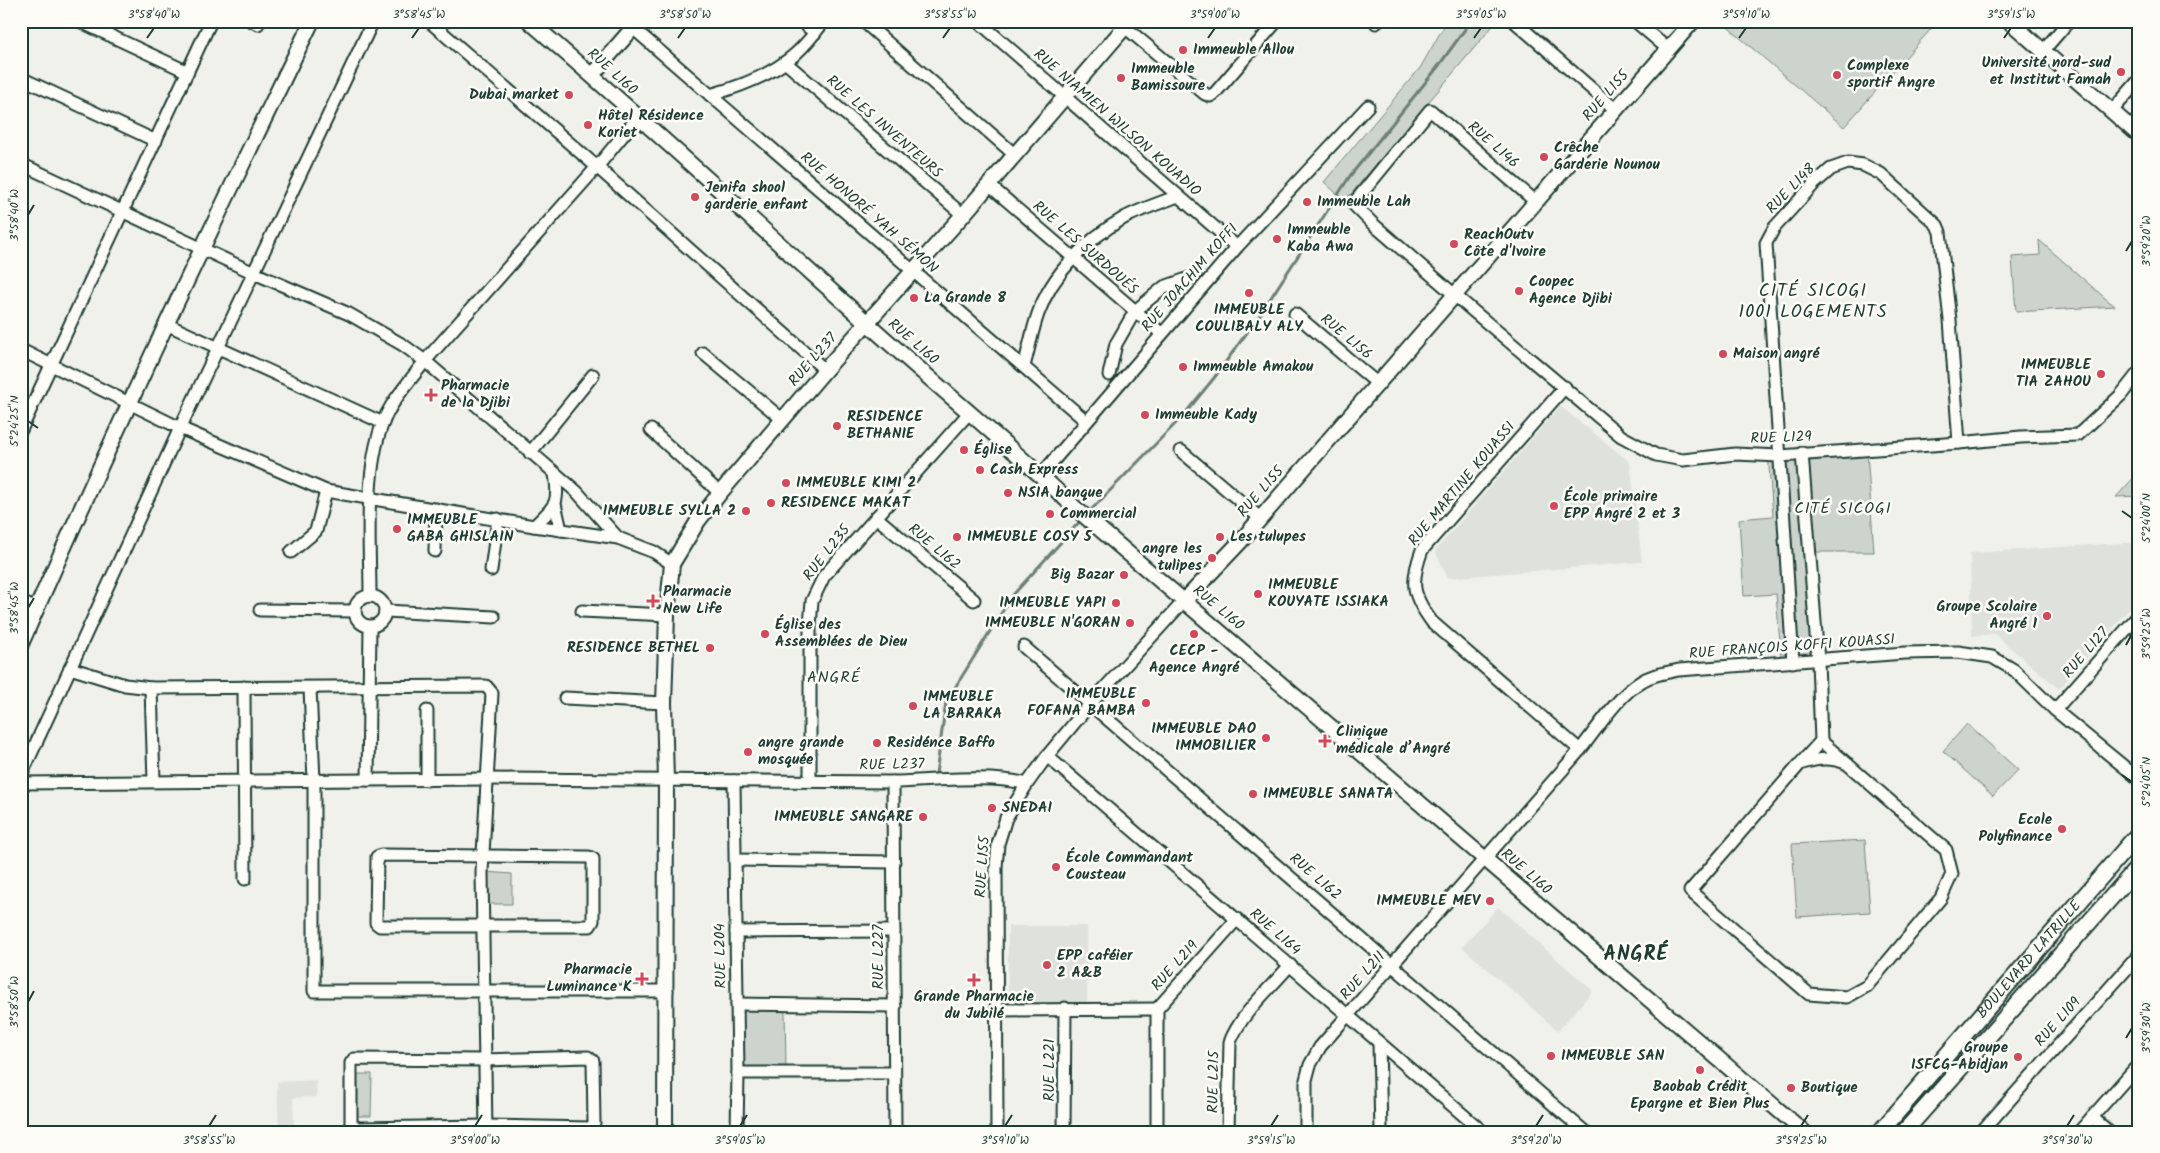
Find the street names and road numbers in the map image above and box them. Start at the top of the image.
street label: RUE L160 [581,43,643,102]
street label: RUE NIAMIEN WILSON KOUADIO [1028,43,1206,203]
street label: RUE L155 [1577,64,1636,127]
street label: RUE LES INVENTEURS [820,69,948,185]
street label: RUE L146 [1462,116,1524,174]
street label: RUE HONORÉ YAH SÉMON [795,146,943,280]
street label: RUE L148 [1761,157,1822,220]
street label: RUE LES SURDOUÉS [1027,195,1143,301]
street label: RUE JOACHIM KOFFI [1136,218,1244,338]
street label: RUE L156 [1315,308,1377,366]
street label: RUE L160 [882,313,944,371]
street label: RUE L237 [783,327,844,392]
street label: RUE MARTINE KOUASSI [1402,416,1522,552]
street label: RUE L129 [1750,425,1813,451]
street label: RUE L155 [1232,460,1291,523]
street label: RUE L162 [902,518,966,576]
street label: RUE L235 [797,519,857,586]
street label: RUE L160 [1187,579,1250,637]
street label: RUE L127 [2057,621,2116,684]
street label: RUE FRANÇOIS KOFFI KOUASSI [1688,628,1896,666]
street label: RUE L237 [859,752,926,778]
street label: RUE L155 [969,835,997,899]
street label: RUE L160 [1495,843,1557,901]
street label: RUE L162 [1284,847,1346,907]
street label: BOULEVARD LATRILLE [1971,894,2088,1024]
street label: RUE L164 [1244,903,1306,961]
street label: RUE L204 [708,923,734,989]
street label: RUE L227 [867,923,891,990]
street label: RUE L219 [1146,935,1205,997]
street label: RUE L211 [1334,946,1392,1006]
street label: RUE L109 [2029,991,2088,1052]
street label: RUE L221 [1038,1038,1062,1101]
street label: RUE L215 [1201,1050,1227,1113]

